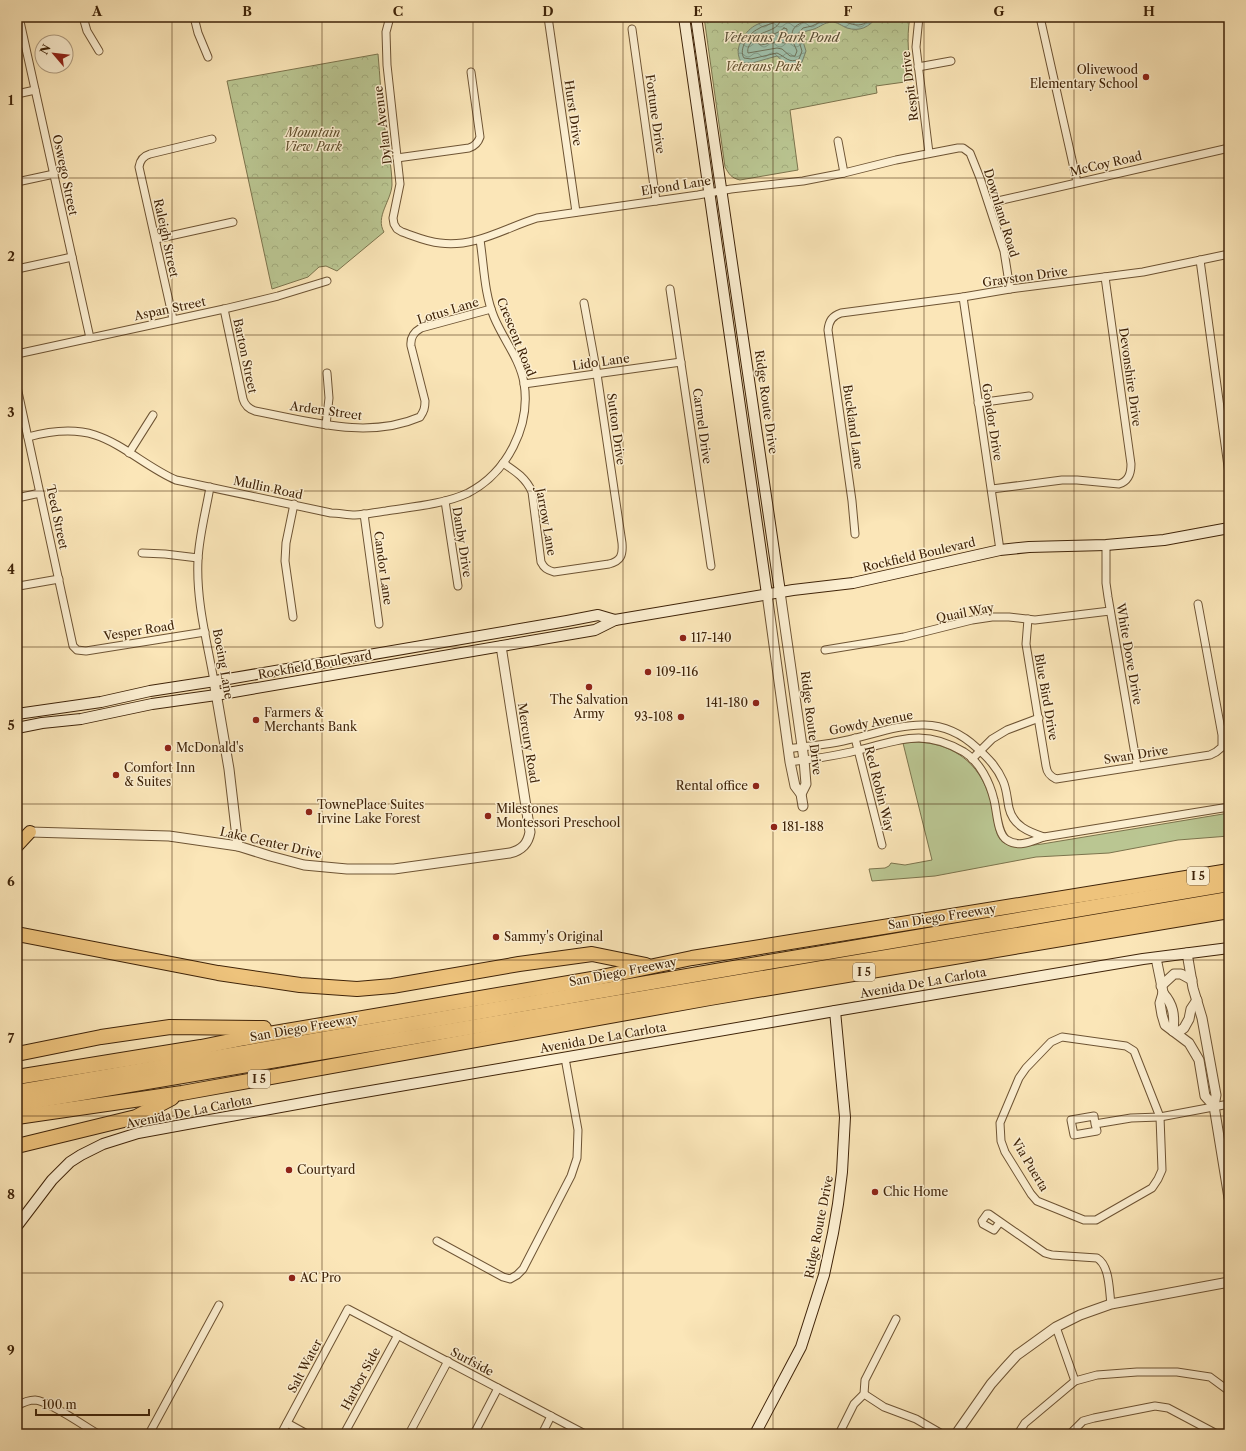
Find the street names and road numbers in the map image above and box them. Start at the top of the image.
street label: Respit Drive [898,50,921,122]
street label: Fortune Drive [643,73,669,155]
street label: Hurst Drive [561,79,586,147]
street label: Dylan Avenue [370,85,395,165]
street label: Oswego Street [50,133,82,217]
street label: McCoy Road [1068,148,1144,179]
street label: Downland Road [981,167,1022,260]
street label: Elrond Lane [640,173,712,198]
street label: Raleigh Street [151,197,182,279]
street label: Grayston Drive [981,263,1069,290]
street label: Aspan Street [132,293,208,324]
street label: Lotus Lane [415,294,481,327]
street label: Crescent Road [494,295,539,379]
street label: Barton Street [230,317,261,395]
street label: Devonshire Drive [1116,327,1145,428]
street label: Ridge Route Drive [752,349,781,455]
street label: Lido Lane [571,350,631,373]
street label: Gondor Drive [979,382,1006,462]
street label: Buckland Lane [840,384,867,471]
street label: Carmel Drive [690,387,715,465]
street label: Sutton Drive [604,392,629,466]
street label: Arden Street [288,398,364,423]
street label: Mullin Road [232,473,305,502]
street label: Teed Street [43,483,72,551]
street label: Jarrow Lane [533,485,560,557]
street label: Danby Drive [450,506,476,579]
street label: Candor Lane [371,530,396,606]
street label: Rockfield Boulevard [861,534,978,575]
street label: Quail Way [935,600,995,625]
street label: White Dove Drive [1113,601,1146,706]
street label: Vesper Road [102,617,176,644]
street label: Boeing Lane [210,627,237,701]
street label: Rockfield Boulevard [257,647,374,682]
street label: Blue Bird Drive [1031,652,1062,742]
street label: Ridge Route Drive [798,670,825,776]
street label: Mercury Road [515,702,542,785]
street label: Gowdy Avenue [828,707,914,738]
street label: Swan Drive [1103,742,1169,767]
street label: Red Robin Way [862,744,897,834]
street label: Lake Center Drive [219,823,324,862]
road number: I 5 [1187,867,1209,885]
street label: San Diego Freeway [887,900,997,932]
street label: San Diego Freeway [568,954,678,989]
road number: I 5 [853,963,875,981]
street label: Avenida De La Carlota [858,964,988,1001]
street label: San Diego Freeway [249,1011,359,1044]
street label: Avenida De La Carlota [538,1019,668,1056]
road number: I 5 [248,1070,270,1088]
street label: Avenida De La Carlota [124,1092,254,1131]
street label: Via Puerta [1008,1135,1052,1195]
street label: Ridge Route Drive [801,1174,836,1280]
street label: Salt Water [284,1336,325,1395]
street label: Surfside [448,1344,497,1379]
street label: Harbor Side [338,1345,384,1413]

